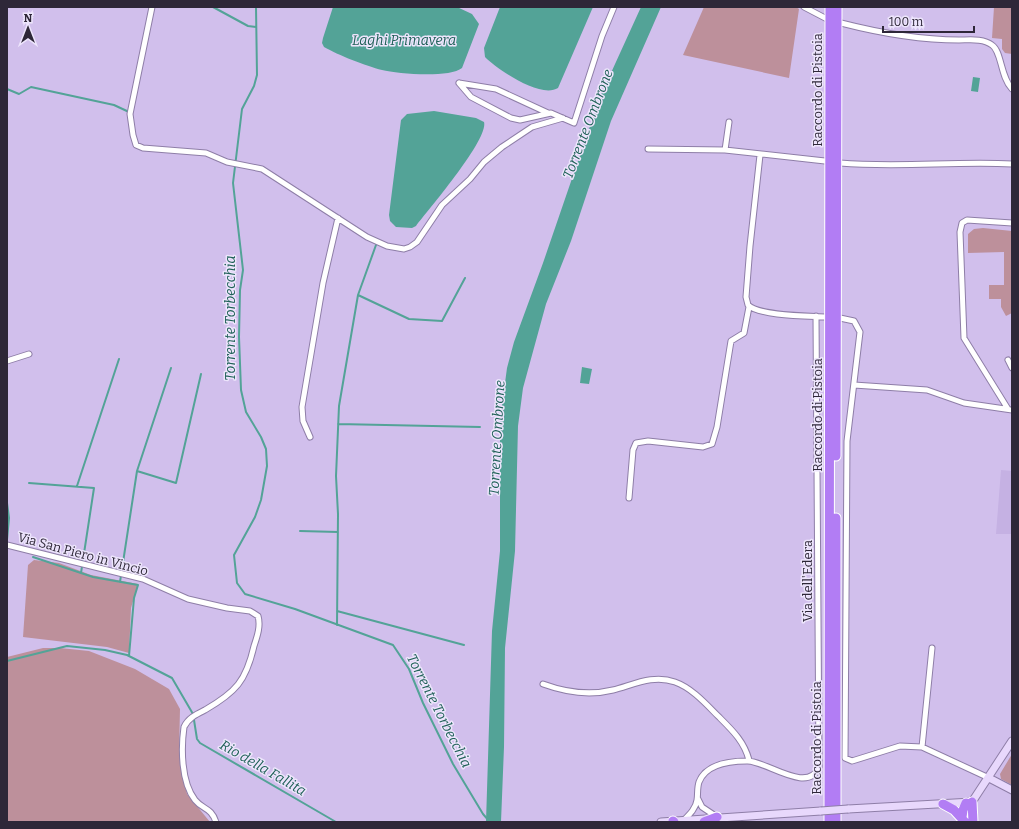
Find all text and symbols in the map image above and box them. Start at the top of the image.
north arrow [8,8,48,48]
scale bar [883,8,974,34]
text: N [24,12,33,25]
text: 100 m [889,15,924,29]
water label: Laghi Primavera [352,32,456,49]
street label: Raccordo di Pistoia [810,33,825,147]
water label: Torrente Ombrone [559,67,617,181]
water label: Torrente Torbecchia [222,255,239,381]
street label: Raccordo di Pistoia [810,358,825,472]
water label: Torrente Ombrone [485,380,509,496]
street label: Via San Piero in Vincio [16,529,150,579]
street label: Via dell'Edera [800,540,815,622]
water label: Torrente Torbecchia [403,651,475,771]
street label: Raccordo di Pistoia [809,681,824,795]
water label: Rio della Fallita [217,736,309,800]

